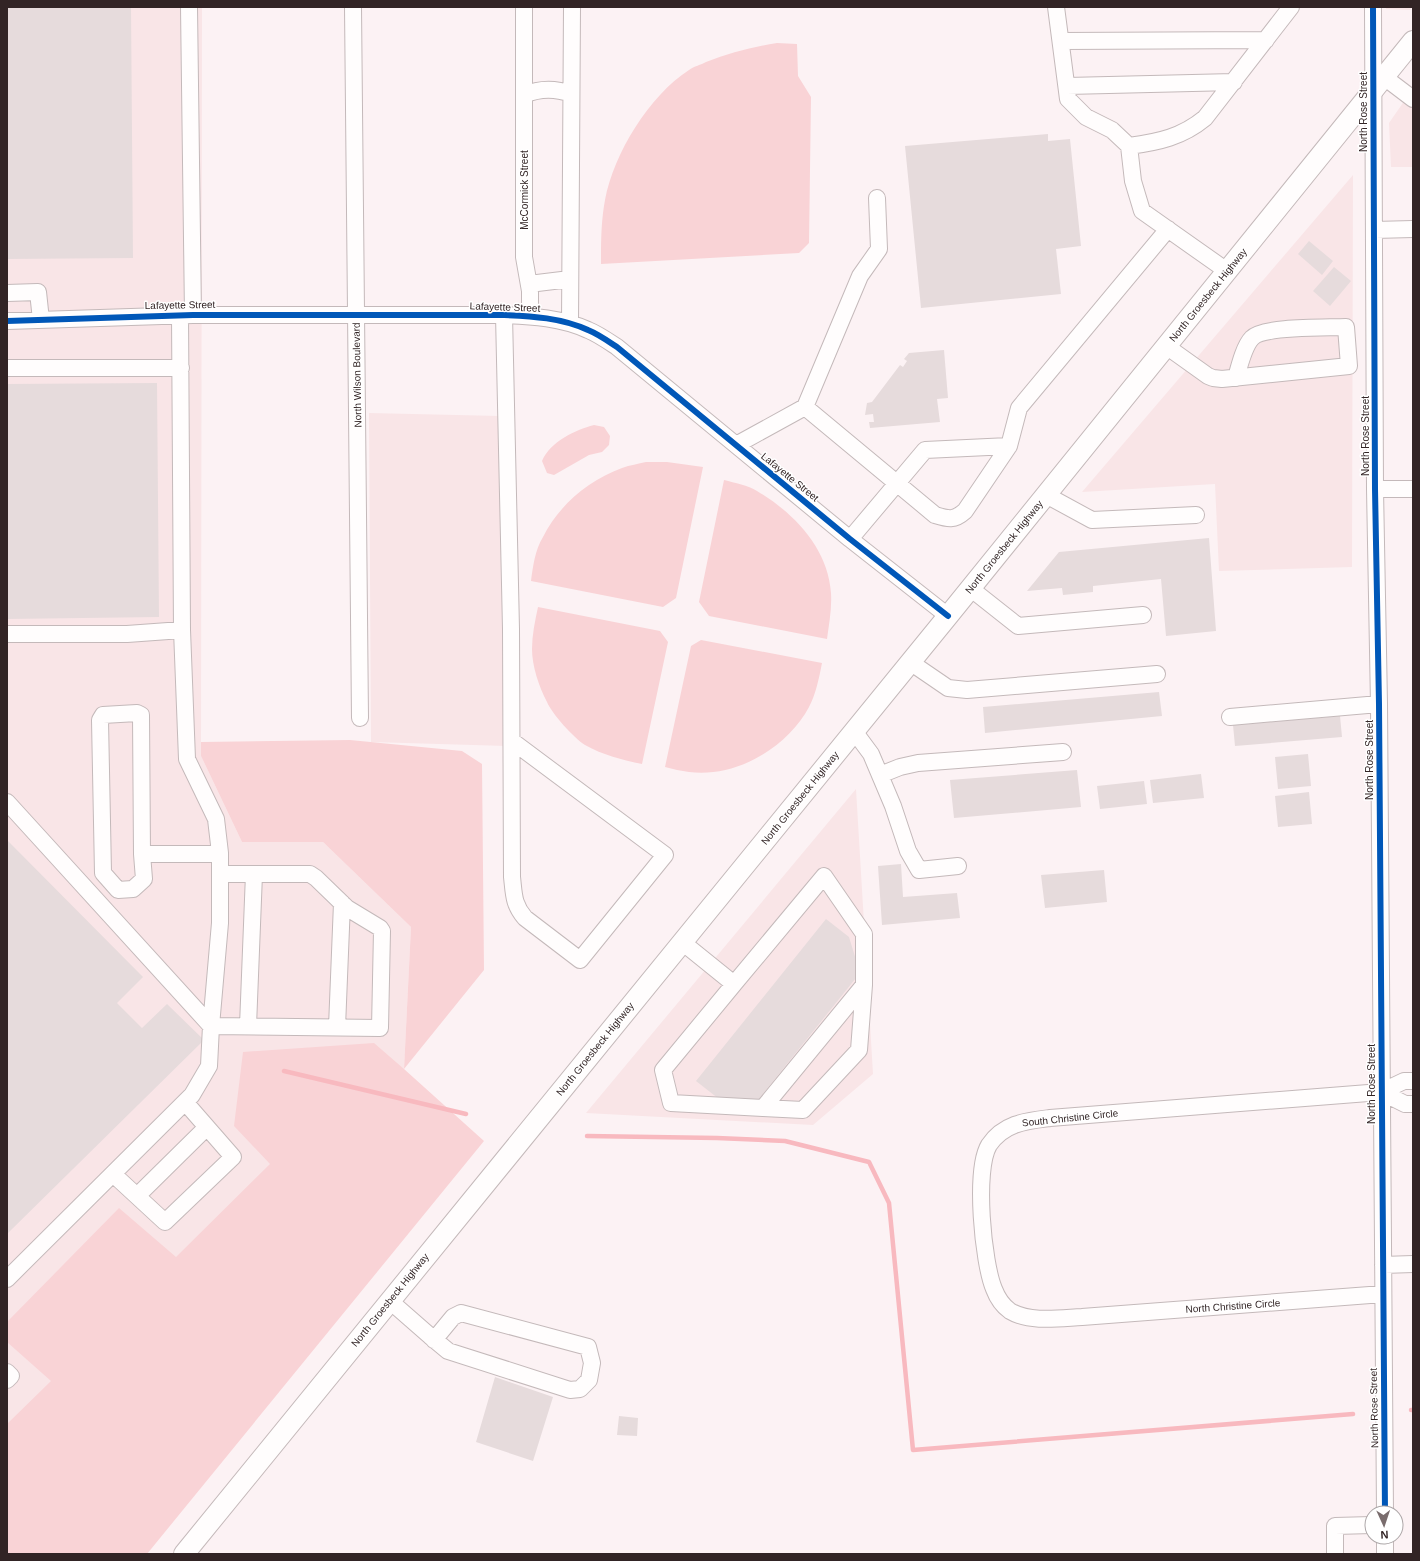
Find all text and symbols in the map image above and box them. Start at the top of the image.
street label: North Rose Street [1358,72,1369,152]
street label: McCormick Street [519,150,530,230]
street label: North Groesbeck Highway [1167,246,1249,344]
street label: Lafayette Street [145,299,216,311]
street label: Lafayette Street [470,300,541,314]
street label: North Wilson Boulevard [351,322,363,428]
street label: North Rose Street [1360,396,1371,476]
street label: Lafayette Street [759,451,821,504]
street label: North Groesbeck Highway [963,498,1045,596]
street label: North Rose Street [1364,720,1375,800]
street label: North Groesbeck Highway [759,749,841,847]
street label: North Groesbeck Highway [554,1000,636,1098]
street label: North Rose Street [1366,1044,1377,1124]
street label: South Christine Circle [1021,1107,1119,1129]
street label: North Groesbeck Highway [349,1251,431,1349]
street label: North Christine Circle [1185,1297,1281,1315]
street label: North Rose Street [1368,1368,1380,1448]
north arrow [1364,1505,1404,1545]
text: N [1380,1529,1389,1541]

